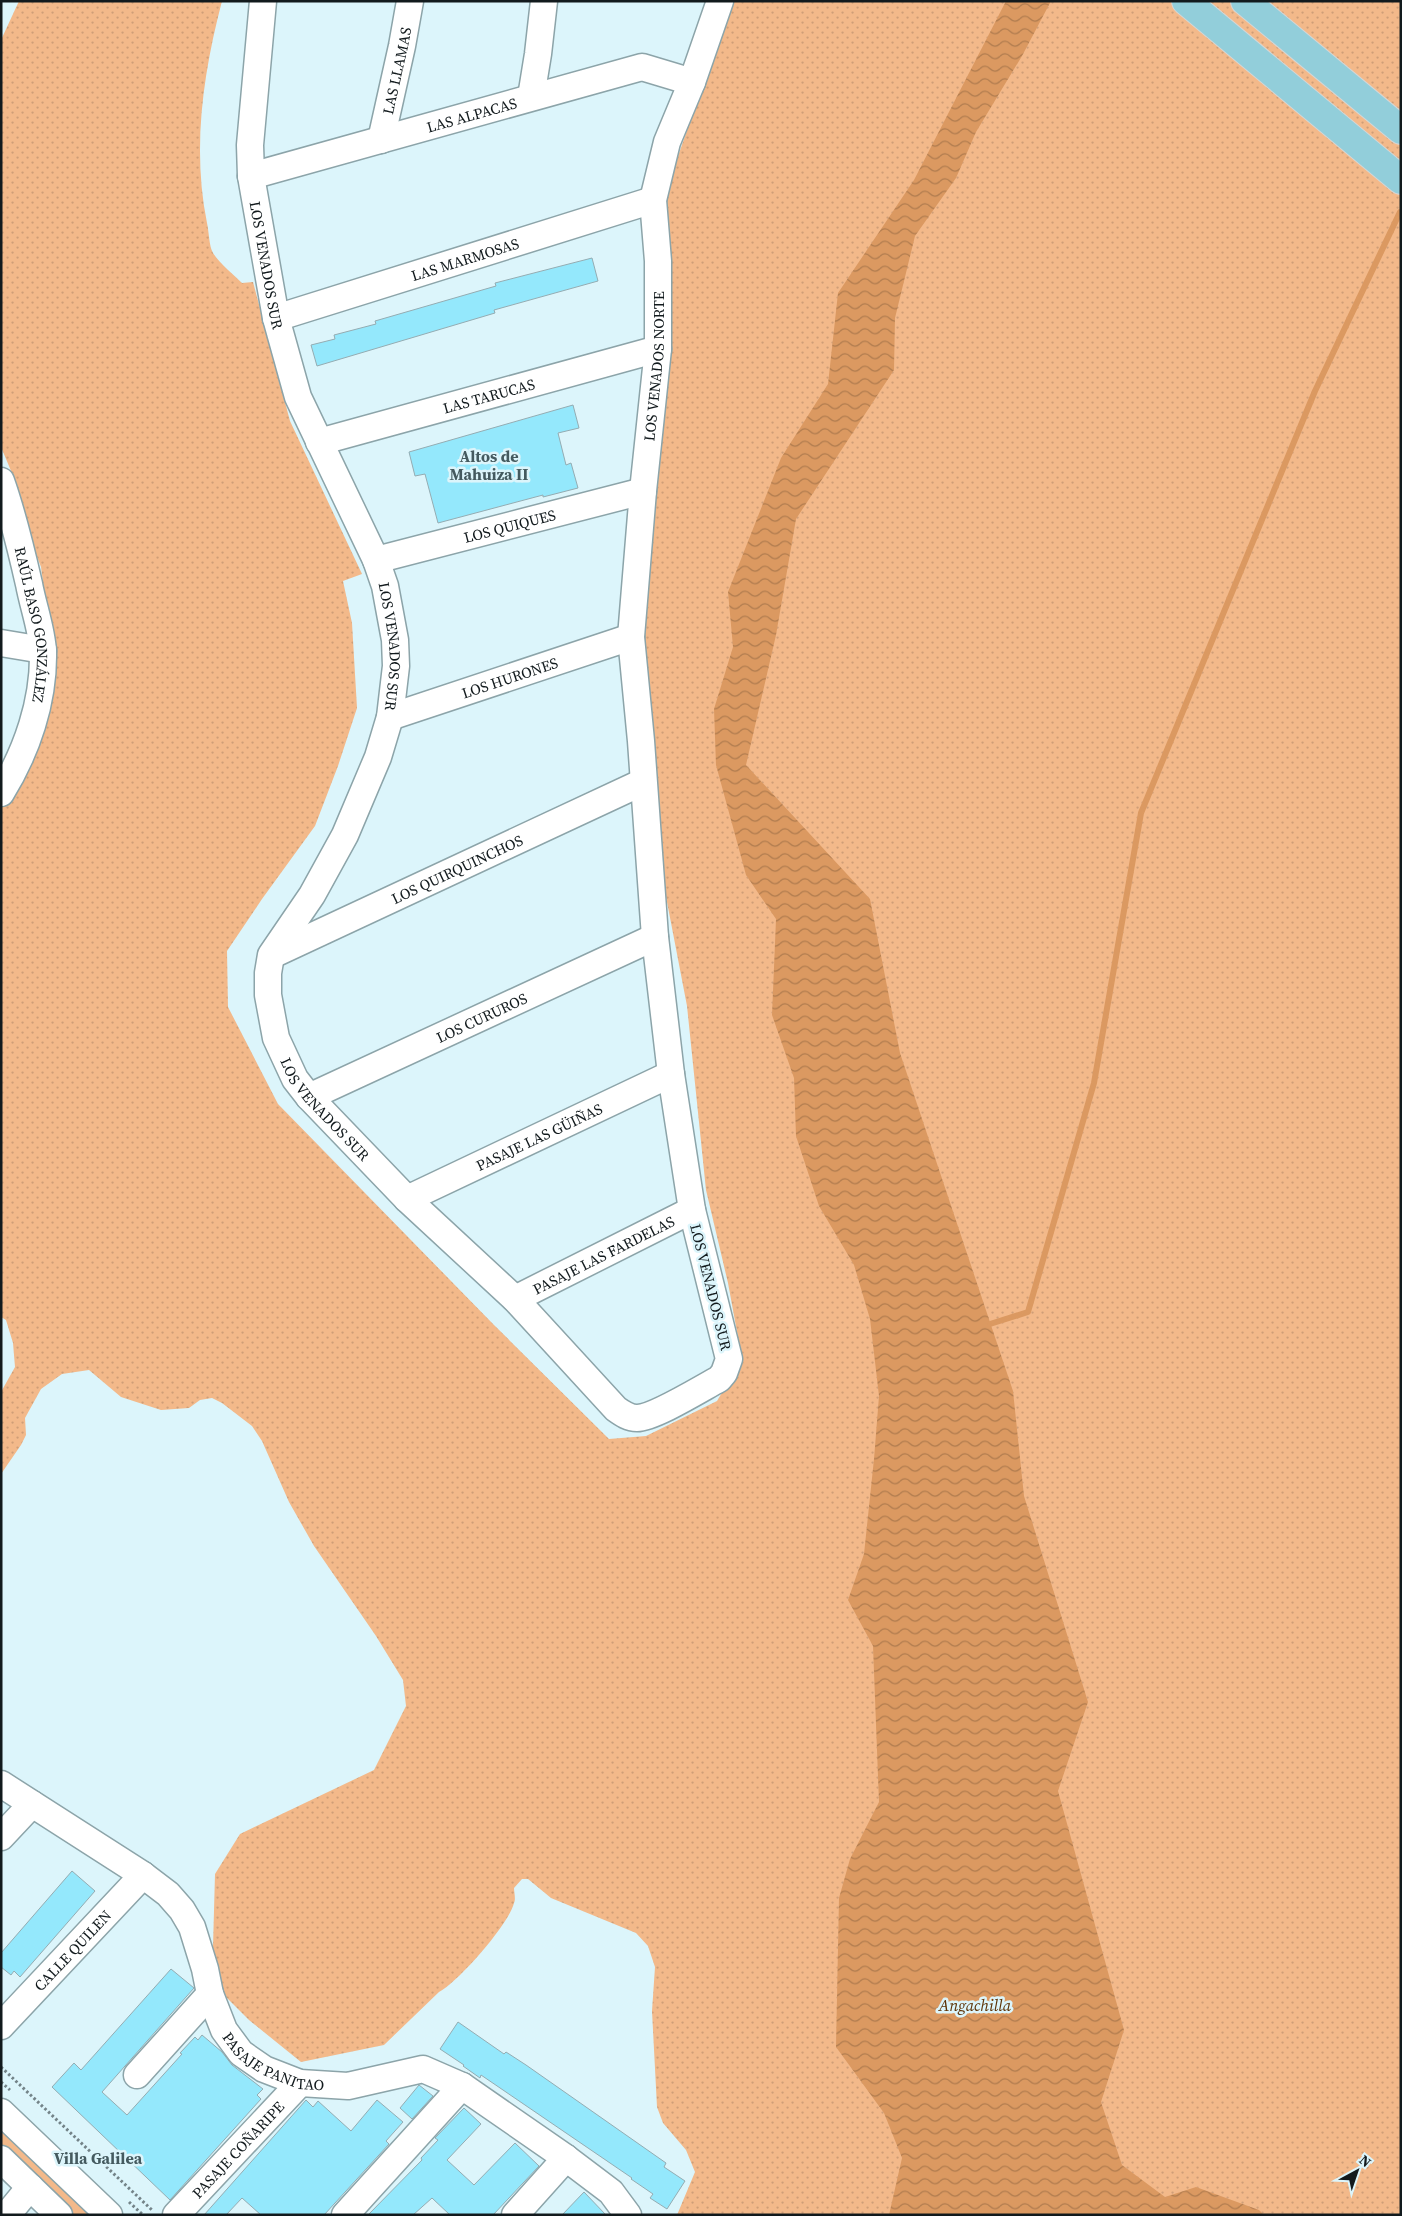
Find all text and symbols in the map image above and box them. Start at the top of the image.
street label: LAS LLAMAS [377,25,416,116]
street label: LAS ALPACAS [424,92,520,137]
street label: LOS VENADOS SUR [245,199,289,332]
street label: LAS MARMOSAS [408,232,522,286]
street label: LOS VENADOS NORTE [638,291,669,442]
street label: LAS TARUCAS [440,373,537,418]
district label: Altos de Mahuiza II [450,445,528,485]
street label: LOS QUIQUES [461,503,558,547]
street label: RAÚL BASO GONZÁLEZ [10,544,54,705]
street label: LOS VENADOS SUR [374,580,407,712]
street label: LOS HURONES [459,651,561,703]
street label: LOS QUIRQUINCHOS [388,829,526,908]
street label: LOS CURUROS [433,987,531,1047]
street label: LOS VENADOS SUR [276,1054,375,1165]
street label: PASAJE LAS GÜIÑAS [472,1097,606,1175]
street label: PASAJE LAS FARDELAS [529,1210,678,1299]
street label: LOS VENADOS SUR [685,1222,737,1353]
street label: CALLE QUILEN [29,1905,116,1995]
water label: Angachilla [938,1994,1012,2016]
street label: PASAJE PANITAO [218,2027,325,2095]
street label: PASAJE COÑARIPE [187,2096,289,2203]
north arrow [1332,2146,1382,2196]
district label: Villa Galilea [54,2147,143,2169]
text: N [1355,2150,1376,2172]

